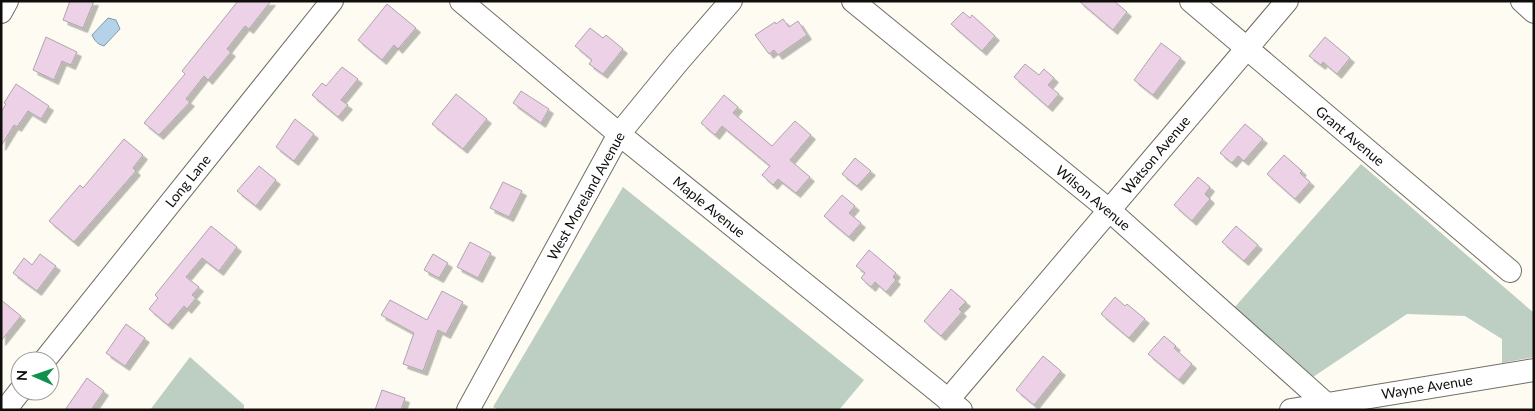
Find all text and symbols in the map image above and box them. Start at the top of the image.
street label: Grant Avenue [1313,102,1388,169]
street label: Watson Avenue [1118,112,1193,197]
street label: West Moreland Avenue [543,129,628,263]
street label: Long Lane [161,151,214,210]
street label: Wilson Avenue [1052,161,1134,234]
street label: Maple Avenue [670,172,749,241]
north arrow [10,351,60,401]
text: N [13,370,30,381]
street label: Wayne Avenue [1380,371,1474,402]

